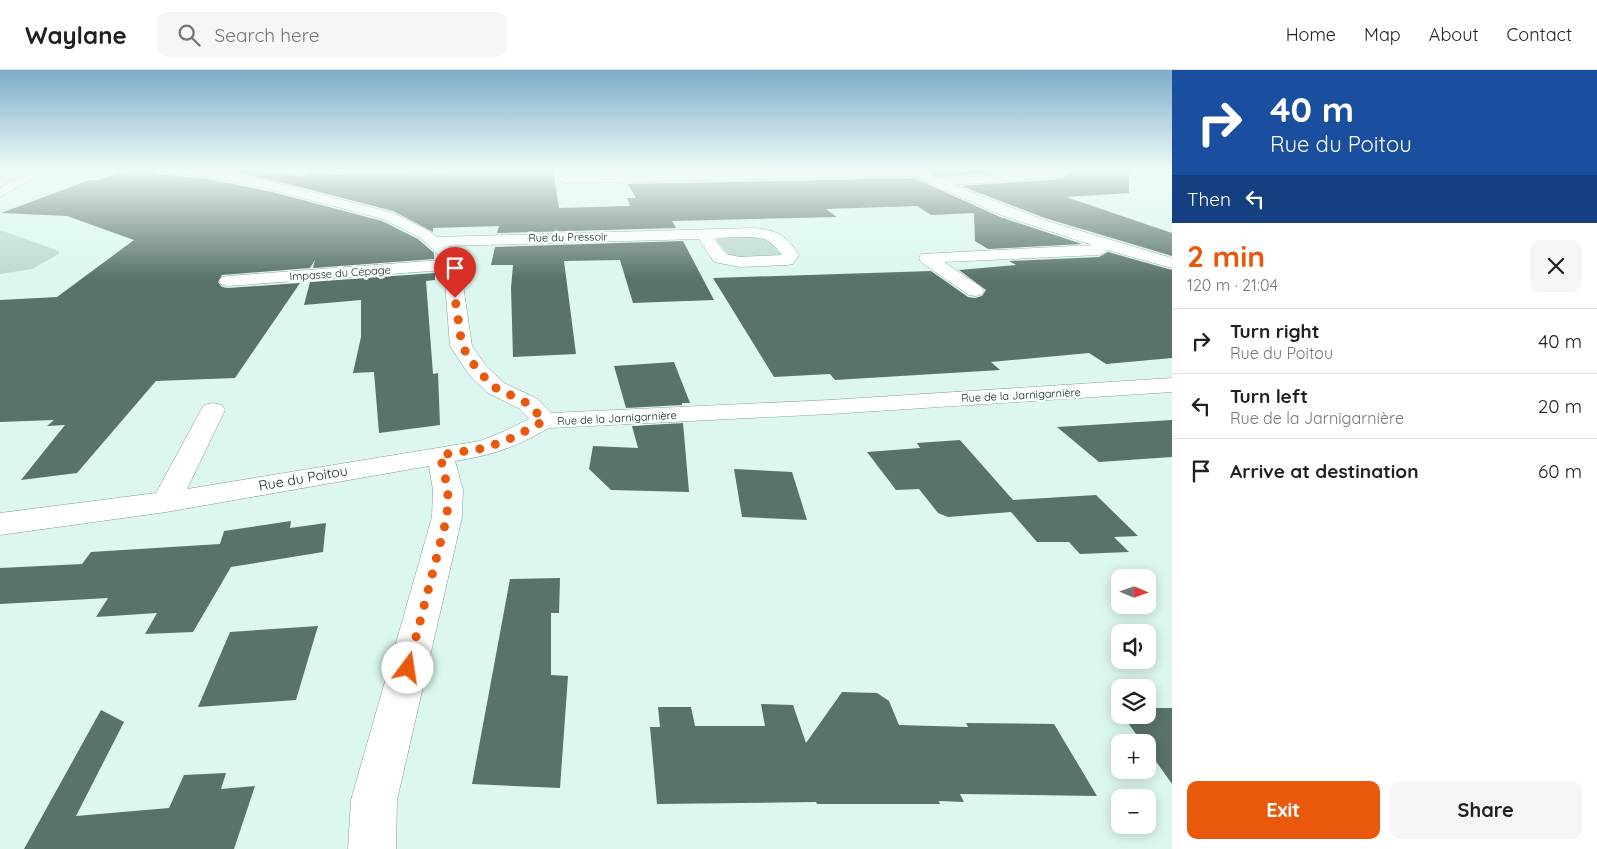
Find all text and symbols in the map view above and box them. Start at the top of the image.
search box [157,12,507,57]
text: Waylane [25,20,127,50]
icon: search [175,21,203,49]
text: Search here [215,23,319,47]
text: Home [1286,23,1336,46]
text: Map [1364,23,1401,46]
text: About [1429,23,1479,46]
text: Contact [1507,23,1572,46]
text: 40 m [1270,87,1354,131]
icon: right [1187,90,1252,155]
text: Rue du Poitou [1270,130,1412,158]
icon: left [1241,185,1269,213]
text: Then [1187,187,1231,211]
street label: Rue du Pressoir [528,229,608,245]
text: 2 min [1187,237,1265,275]
button: close [1530,240,1582,292]
pin [434,247,476,298]
icon: arrive [441,254,469,282]
street label: Impasse du Cépage [289,262,391,284]
text: 120 m · 21:04 [1187,275,1278,295]
text: Turn right [1230,319,1319,343]
icon: right [1187,327,1215,355]
text: 40 m [1538,329,1582,353]
text: Rue du Poitou [1230,343,1333,363]
text: Turn left [1230,384,1308,408]
street label: Rue de la Jarnigarnière [961,385,1081,405]
icon: left [1187,392,1215,420]
text: 20 m [1538,394,1582,418]
street label: Rue de la Jarnigarnière [557,408,677,428]
text: Rue de la Jarnigarnière [1230,408,1404,428]
icon: arrive [1187,457,1215,485]
text: Arrive at destination [1230,459,1419,483]
text: 60 m [1538,459,1582,483]
street label: Rue du Poitou [257,461,349,495]
north arrow [1111,569,1156,614]
map controls [1111,569,1156,834]
button: sound [1111,624,1156,669]
position arrow [381,641,433,693]
button: layers [1111,679,1156,724]
button: + [1111,734,1156,779]
button: Exit [1187,781,1380,839]
button: Share [1390,781,1582,839]
button: − [1111,789,1156,834]

